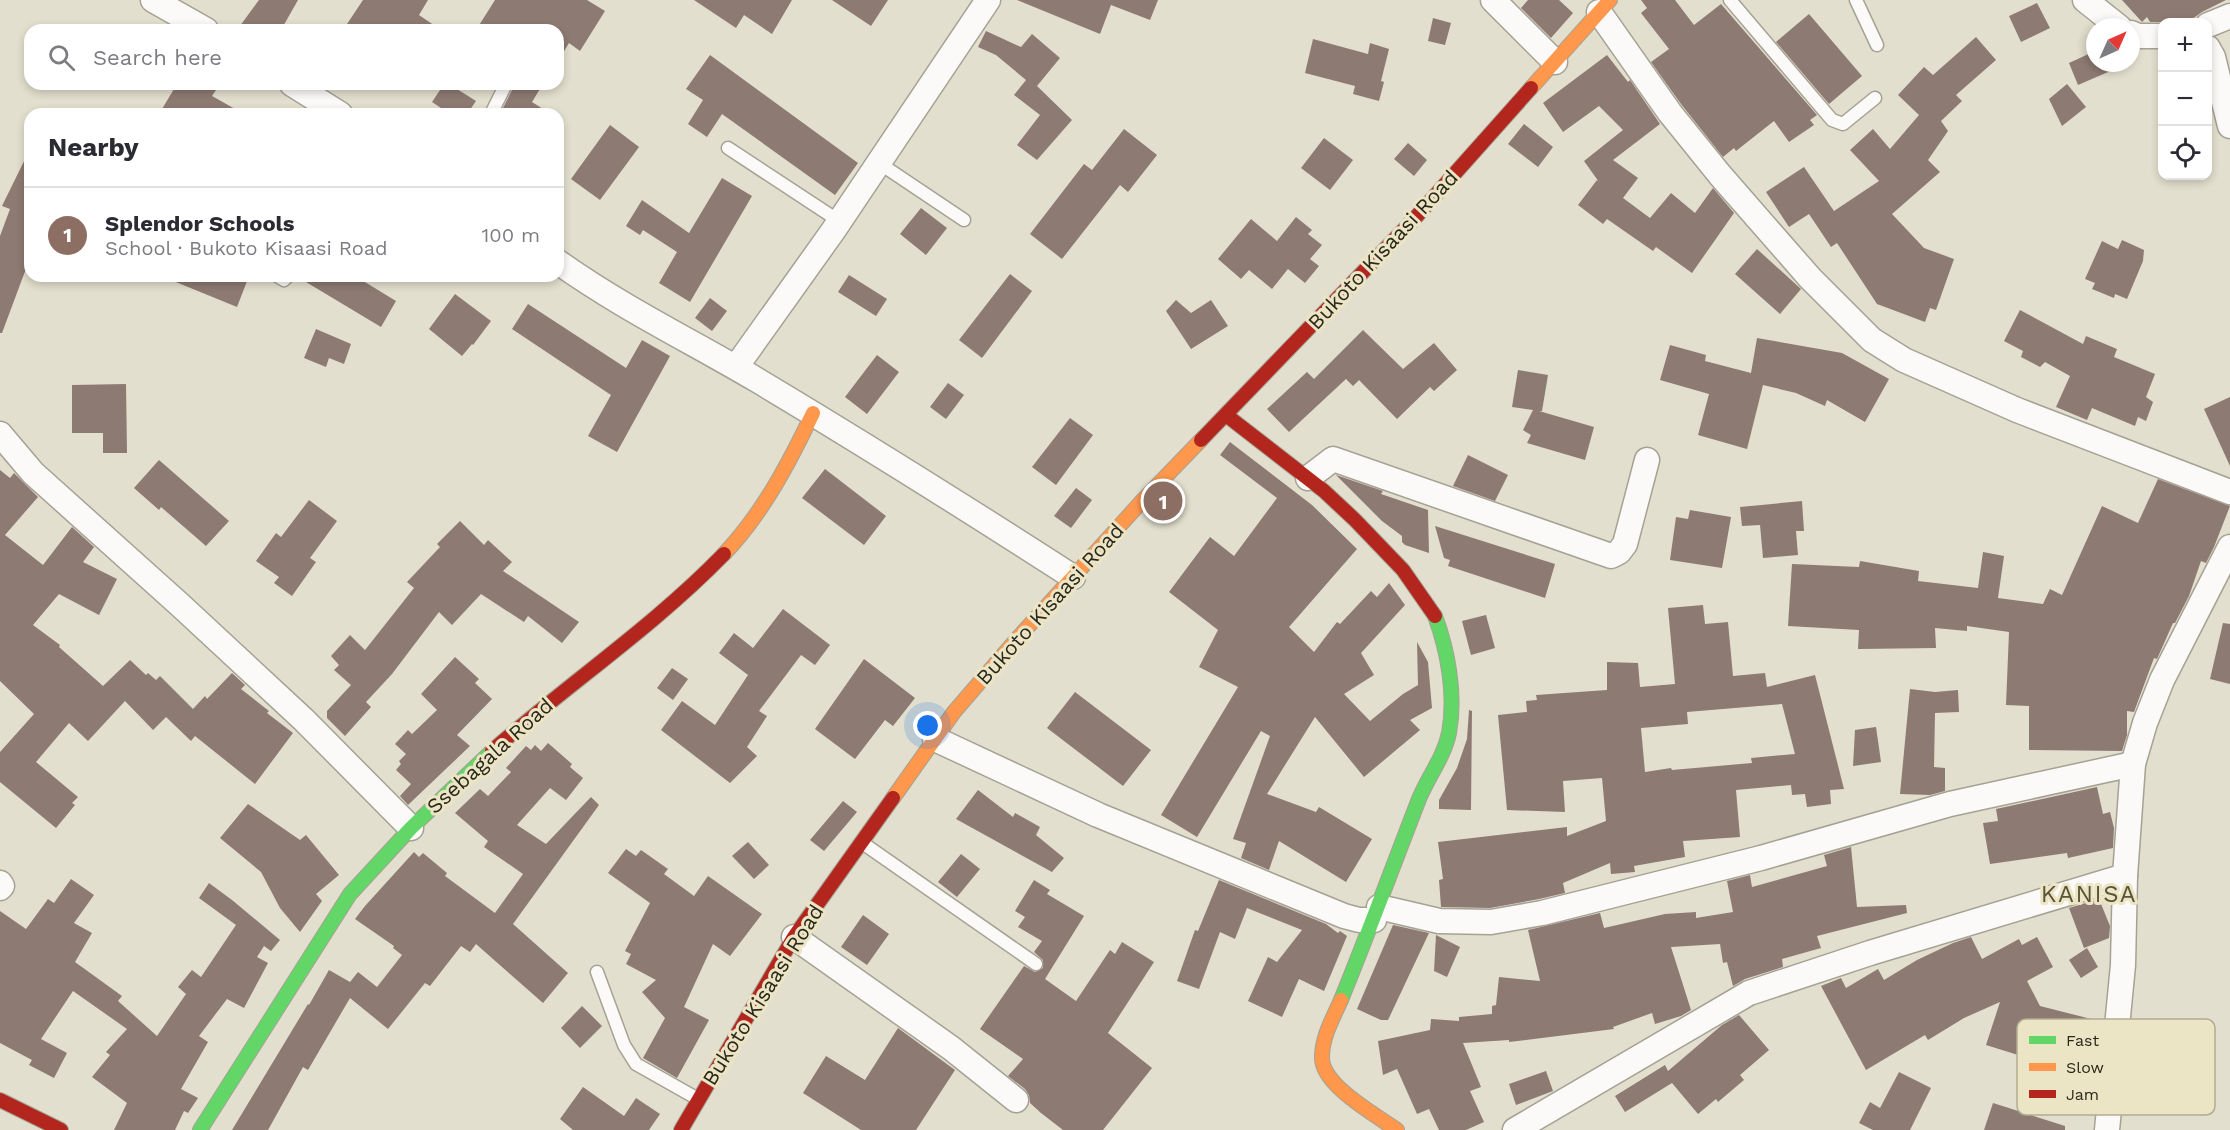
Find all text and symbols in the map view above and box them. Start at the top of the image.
north arrow [2086,18,2140,72]
map controls [2158,18,2212,180]
button: + [2158,18,2212,72]
search box [24,24,564,90]
icon: search [45,41,78,74]
text: Search here [93,45,222,70]
button: − [2158,72,2212,126]
button: locate [2158,126,2212,180]
text: Nearby [48,132,139,162]
street label: Bukoto Kisaasi Road [1302,165,1463,334]
text: Splendor Schools [105,211,294,236]
text: 1 [63,223,72,247]
text: 100 m [481,223,540,247]
text: School · Bukoto Kisaasi Road [105,236,388,260]
pin: 1 [1144,478,1182,524]
street label: Bukoto Kisaasi Road [971,518,1129,689]
street label: Ssebagala Road [421,692,558,819]
your location [913,711,942,740]
district label: KANISA [2041,880,2137,908]
street label: Bukoto Kisaasi Road [697,900,828,1090]
legend [2017,1019,2215,1115]
text: Fast [2066,1031,2099,1050]
text: Slow [2066,1058,2104,1077]
text: Jam [2066,1085,2099,1104]

